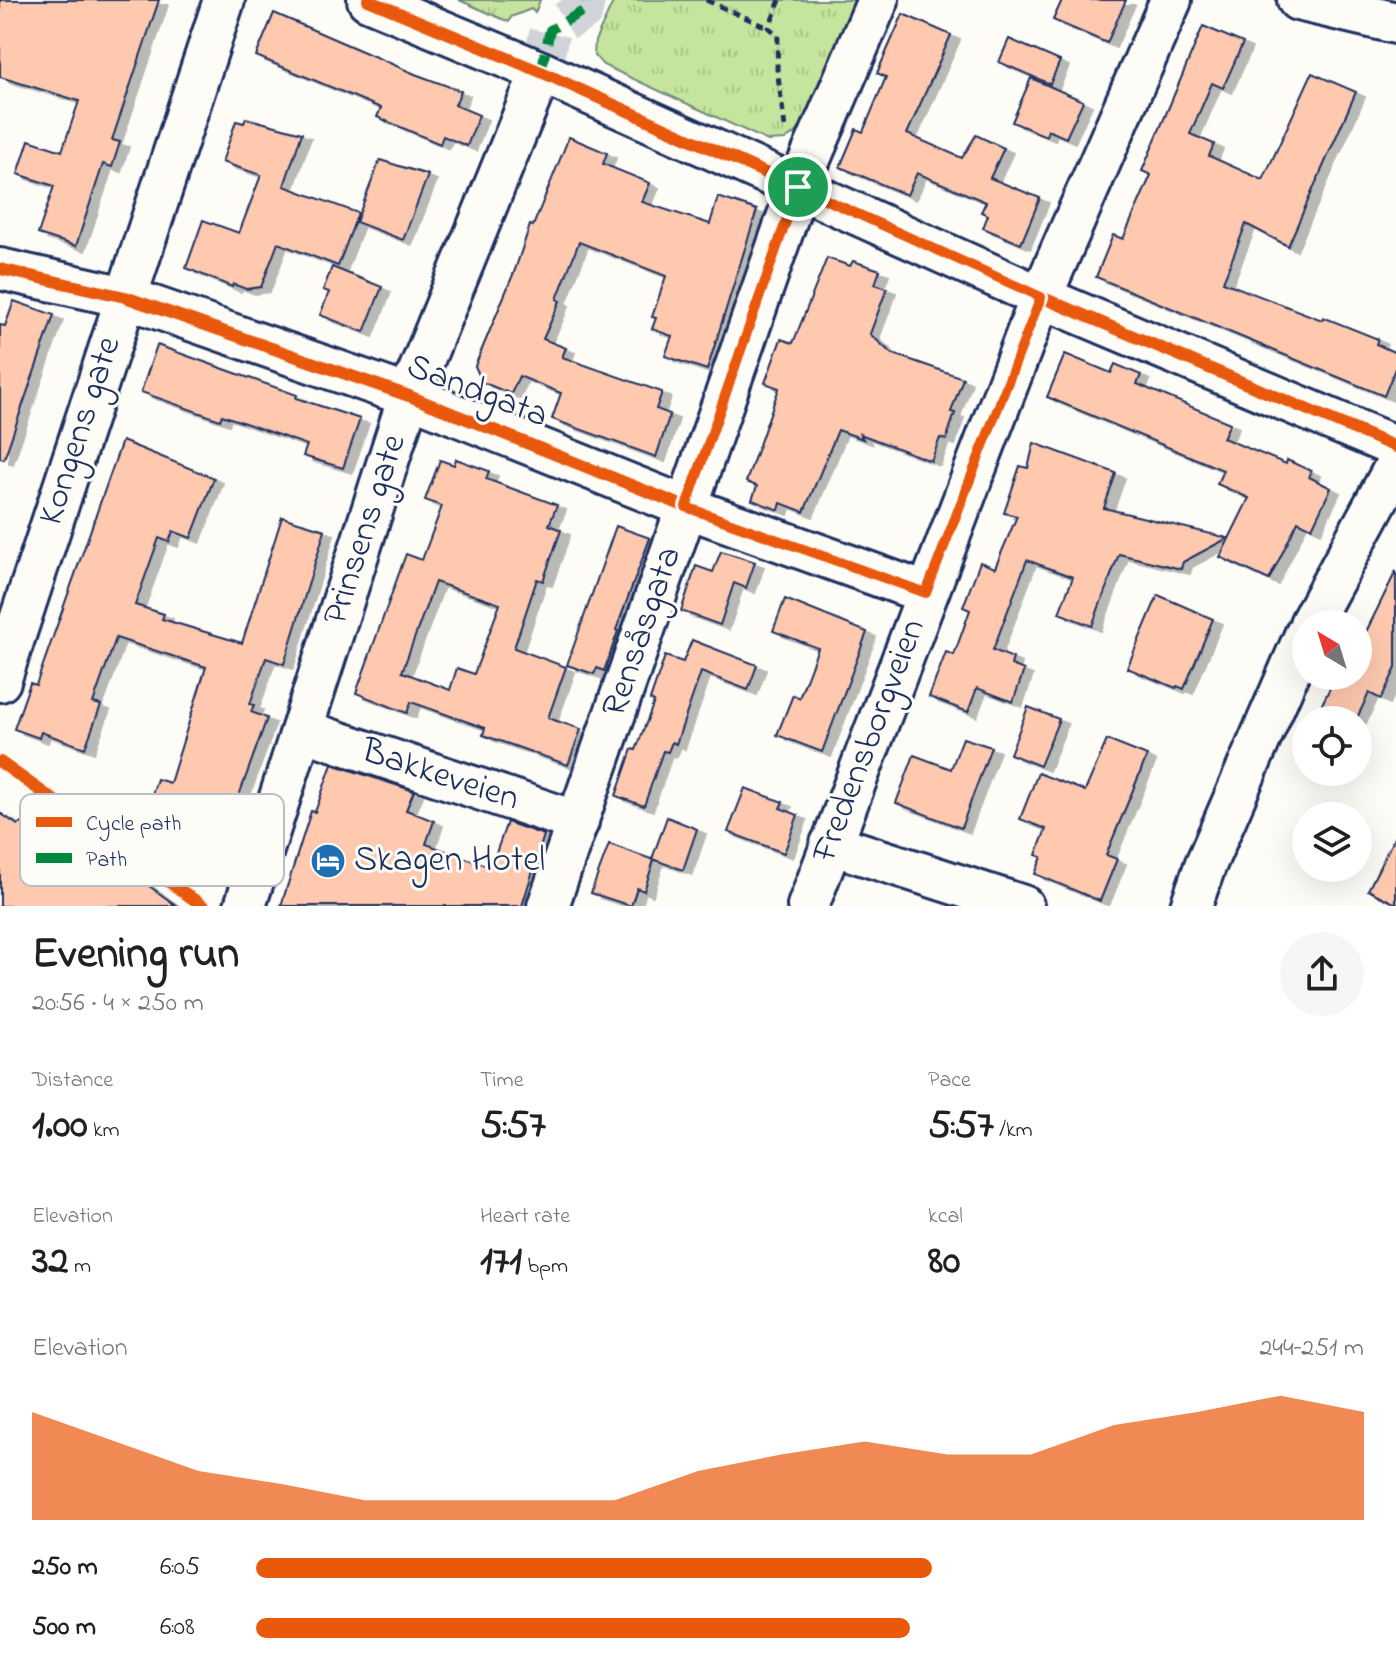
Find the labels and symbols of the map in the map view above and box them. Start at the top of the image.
pin [764,153,832,221]
street label: Kongens gate [26,329,137,532]
street label: Sandgata [399,341,555,443]
street label: Prinsens gate [310,427,422,632]
street label: Rensåsgata [589,540,697,724]
north arrow [1292,610,1372,690]
street label: Fredensborgveien [799,612,941,871]
street label: Bakkeveien [353,725,526,826]
legend [20,794,284,886]
text: Cycle path [86,809,181,842]
place label: Skagen Hotel [354,835,545,888]
hotel icon: Skagen Hotel [309,842,347,880]
text: Path [86,845,127,877]

